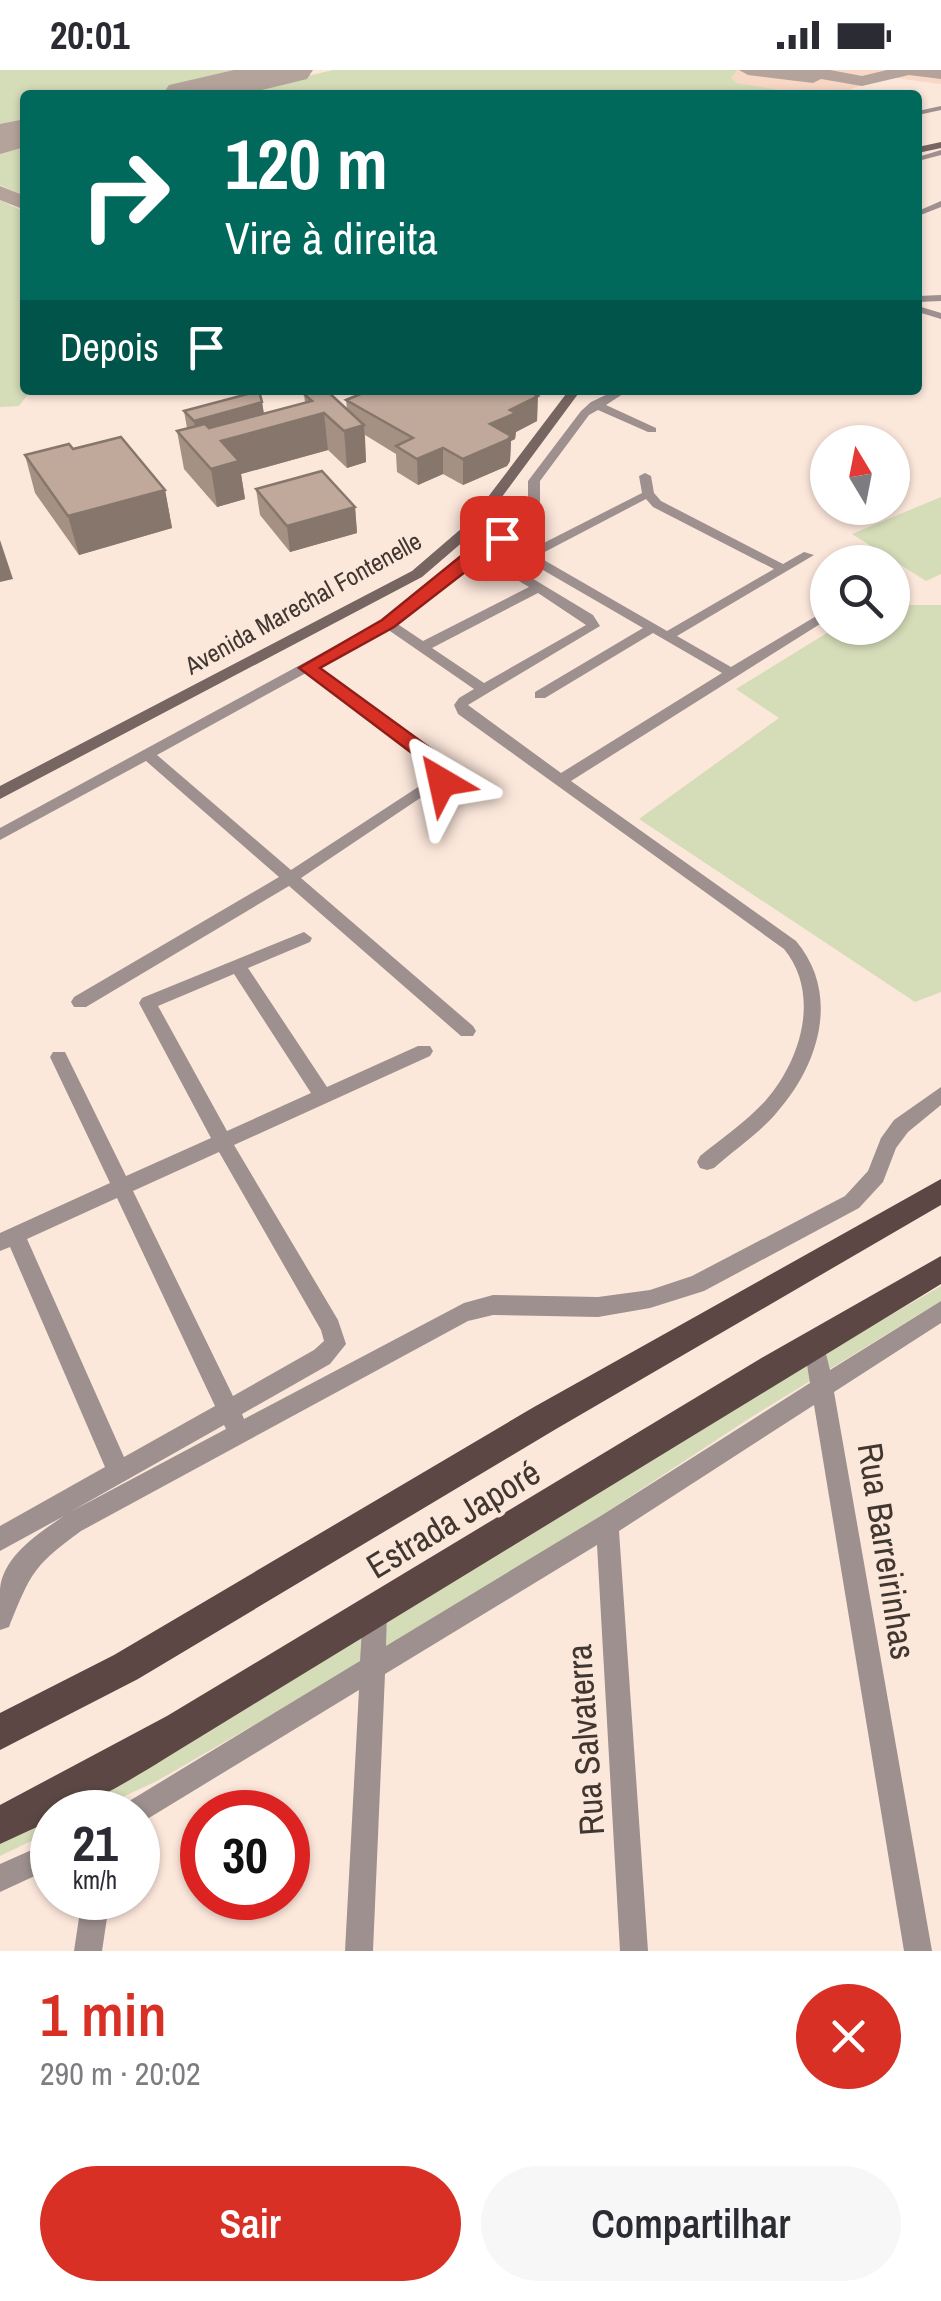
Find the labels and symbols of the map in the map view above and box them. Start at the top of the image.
north arrow [810,425,910,525]
pin [460,496,545,581]
street label: Avenida Marechal Fontenelle [178,524,427,683]
position arrow [390,730,494,834]
street label: Rua Barreirinhas [847,1439,927,1663]
street label: Estrada Japoré [357,1449,549,1589]
street label: Rua Salvaterra [555,1643,615,1837]
speed limit sign: 30 [180,1790,310,1920]

